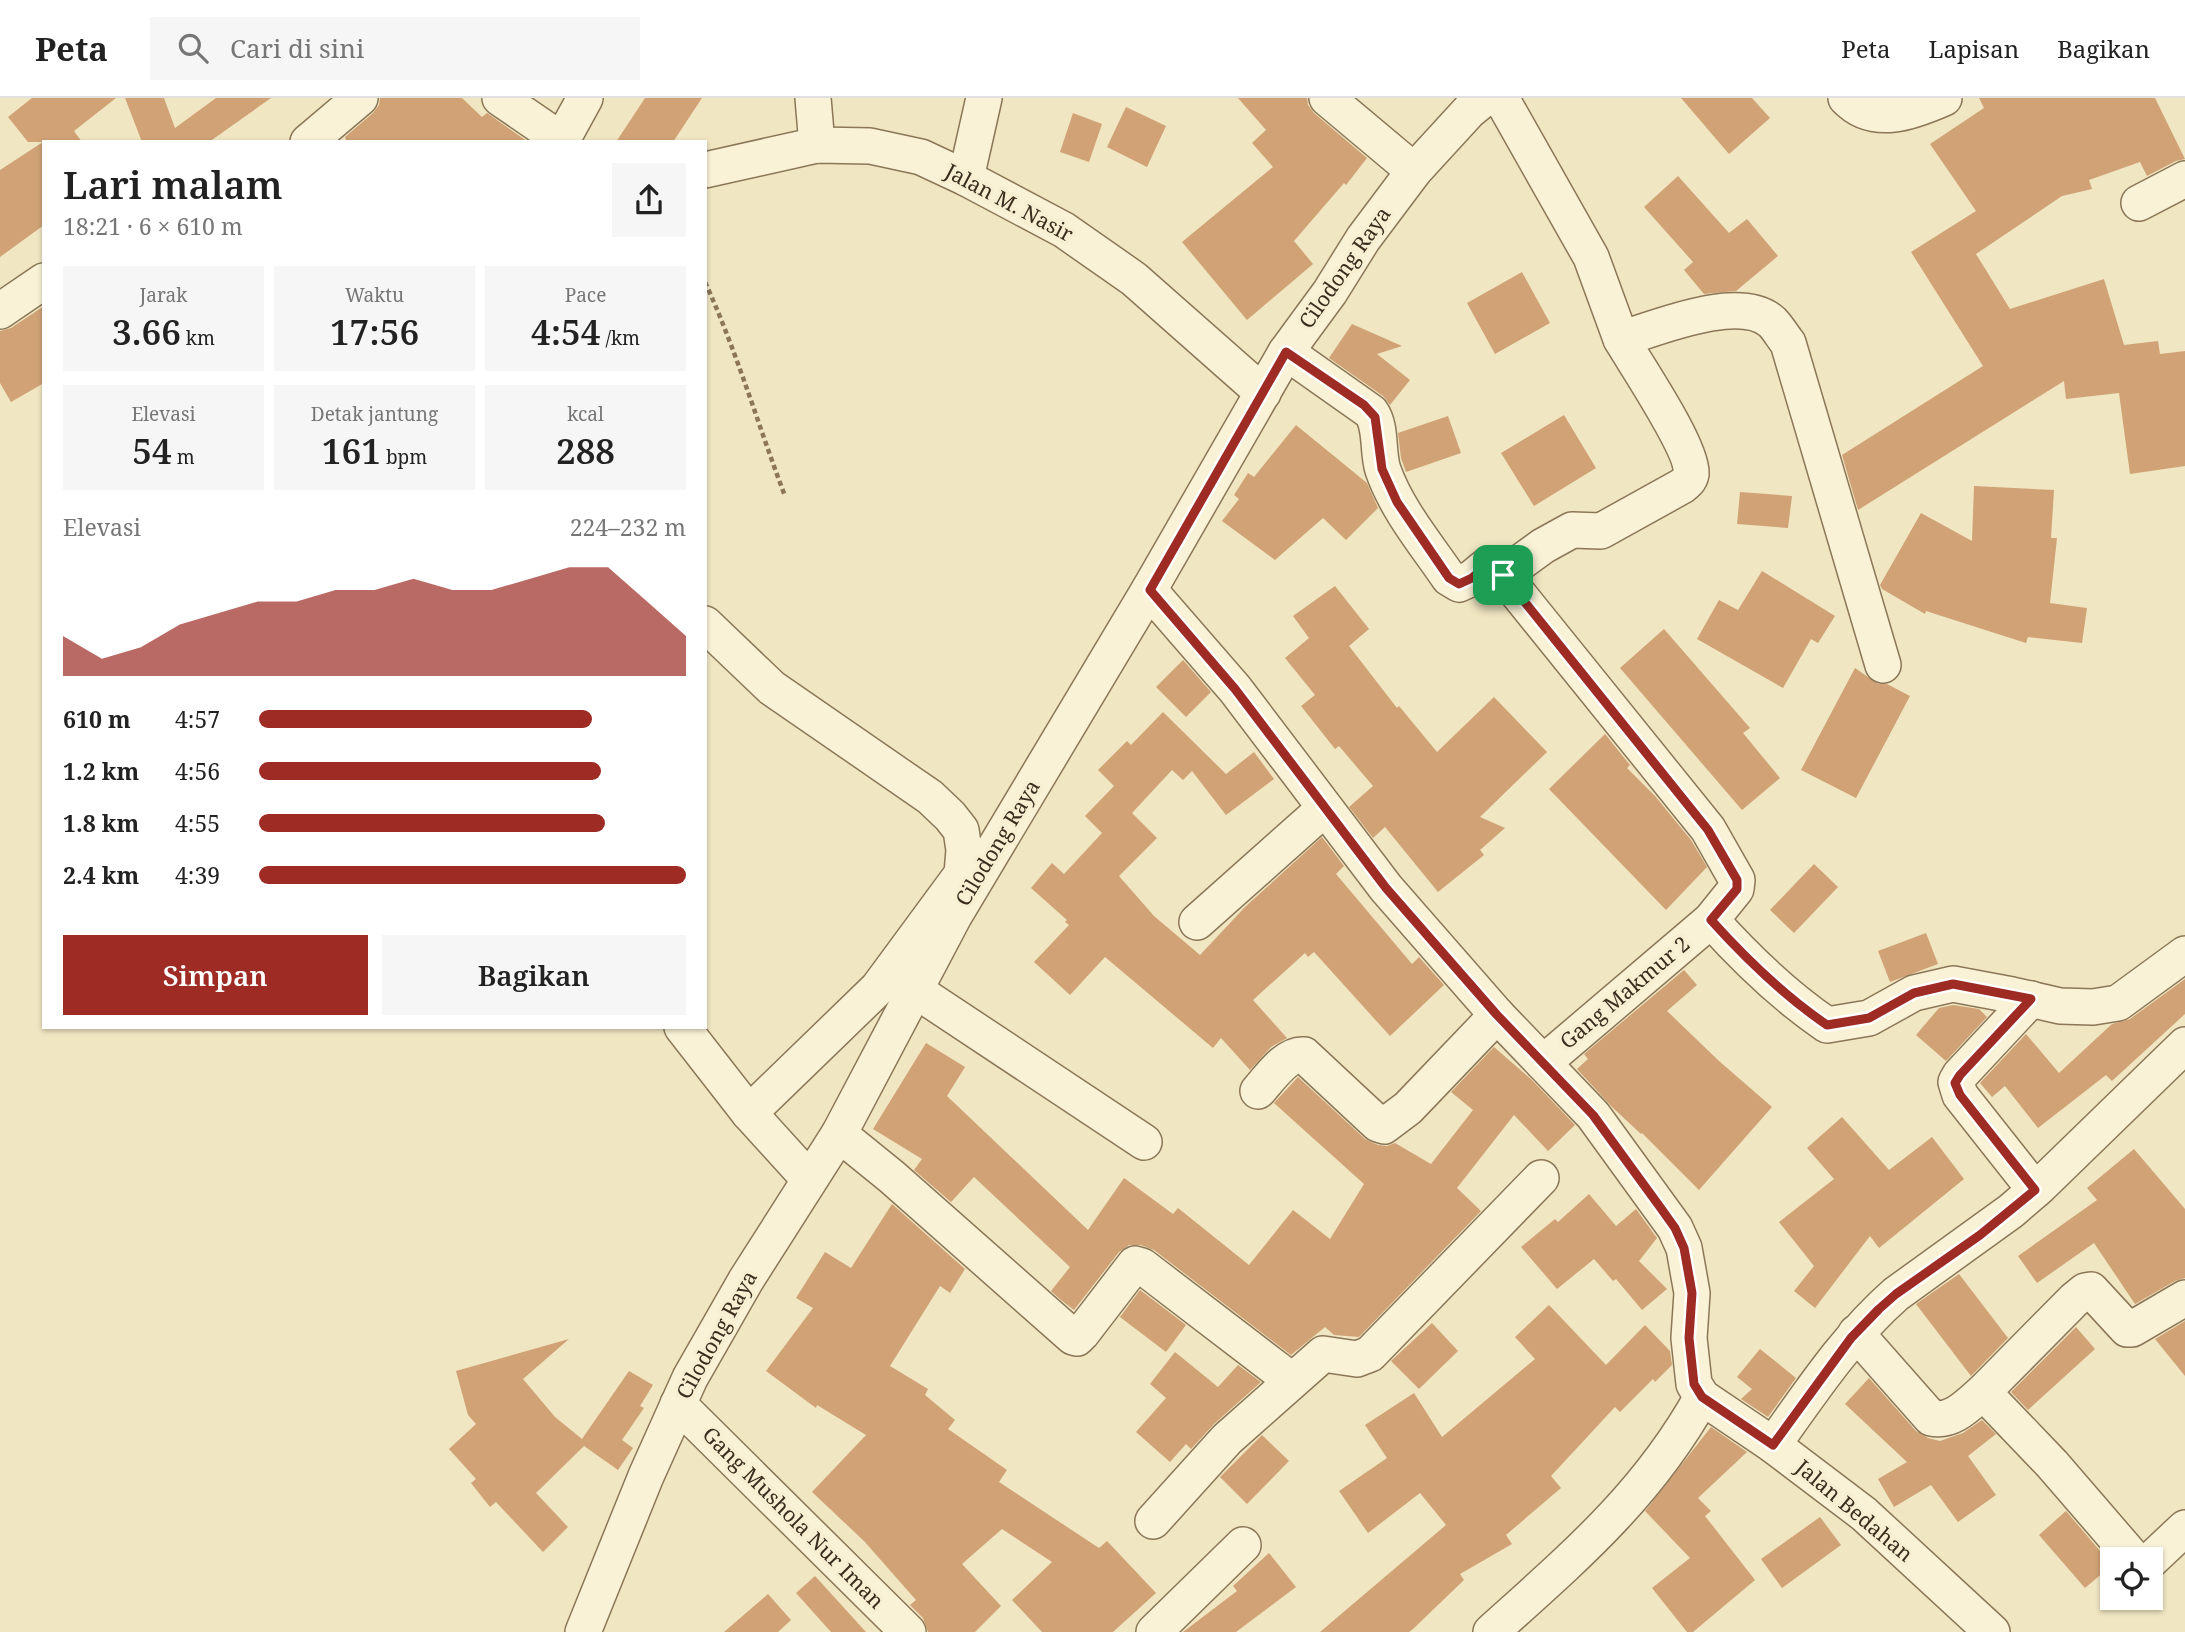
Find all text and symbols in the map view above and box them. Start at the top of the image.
search box [150,17,640,80]
text: Peta [35,26,108,71]
icon: search [174,29,212,67]
text: Cari di sini [230,30,364,66]
text: Peta [1841,32,1890,65]
text: Lapisan [1928,32,2019,65]
text: Bagikan [2057,32,2150,65]
street label: Jalan M. Nasir [940,156,1078,248]
text: Lari malam [63,158,283,210]
button: share [612,163,686,237]
street label: Cilodong Raya [1292,201,1396,334]
text: 18:21 · 6 × 610 m [63,210,243,242]
text: Jarak [140,282,187,308]
text: Waktu [345,282,404,308]
text: Pace [565,282,606,308]
text: 3.66 [112,308,181,355]
text: 17:56 [330,308,419,355]
text: 4:54 [531,308,601,355]
text: km [181,325,215,351]
text: /km [601,325,640,351]
text: Elevasi [131,401,196,427]
text: Detak jantung [311,401,438,427]
text: kcal [567,401,604,427]
text: 54 [132,427,172,474]
text: 161 [322,427,381,474]
text: 288 [556,427,615,474]
text: m [172,444,195,470]
text: bpm [381,444,427,470]
text: Elevasi [63,511,141,543]
text: 224–232 m [570,511,686,543]
pin [1473,545,1533,605]
icon: arrive [1484,556,1522,594]
text: 610 m [63,703,131,735]
text: 4:57 [175,703,220,735]
text: 1.2 km [63,755,139,787]
text: 4:56 [175,755,220,787]
street label: Cilodong Raya [948,774,1046,911]
text: 1.8 km [63,807,139,839]
text: 4:55 [175,807,220,839]
text: 2.4 km [63,859,139,891]
text: 4:39 [175,859,220,891]
street label: Gang Makmur 2 [1554,930,1695,1055]
button: Simpan [63,935,368,1015]
button: Bagikan [382,935,686,1015]
street label: Cilodong Raya [669,1265,763,1404]
street label: Gang Mushola Nur Iman [697,1420,891,1614]
street label: Jalan Bedahan [1789,1452,1919,1568]
map controls [2100,1547,2163,1610]
button: locate [2100,1547,2163,1610]

